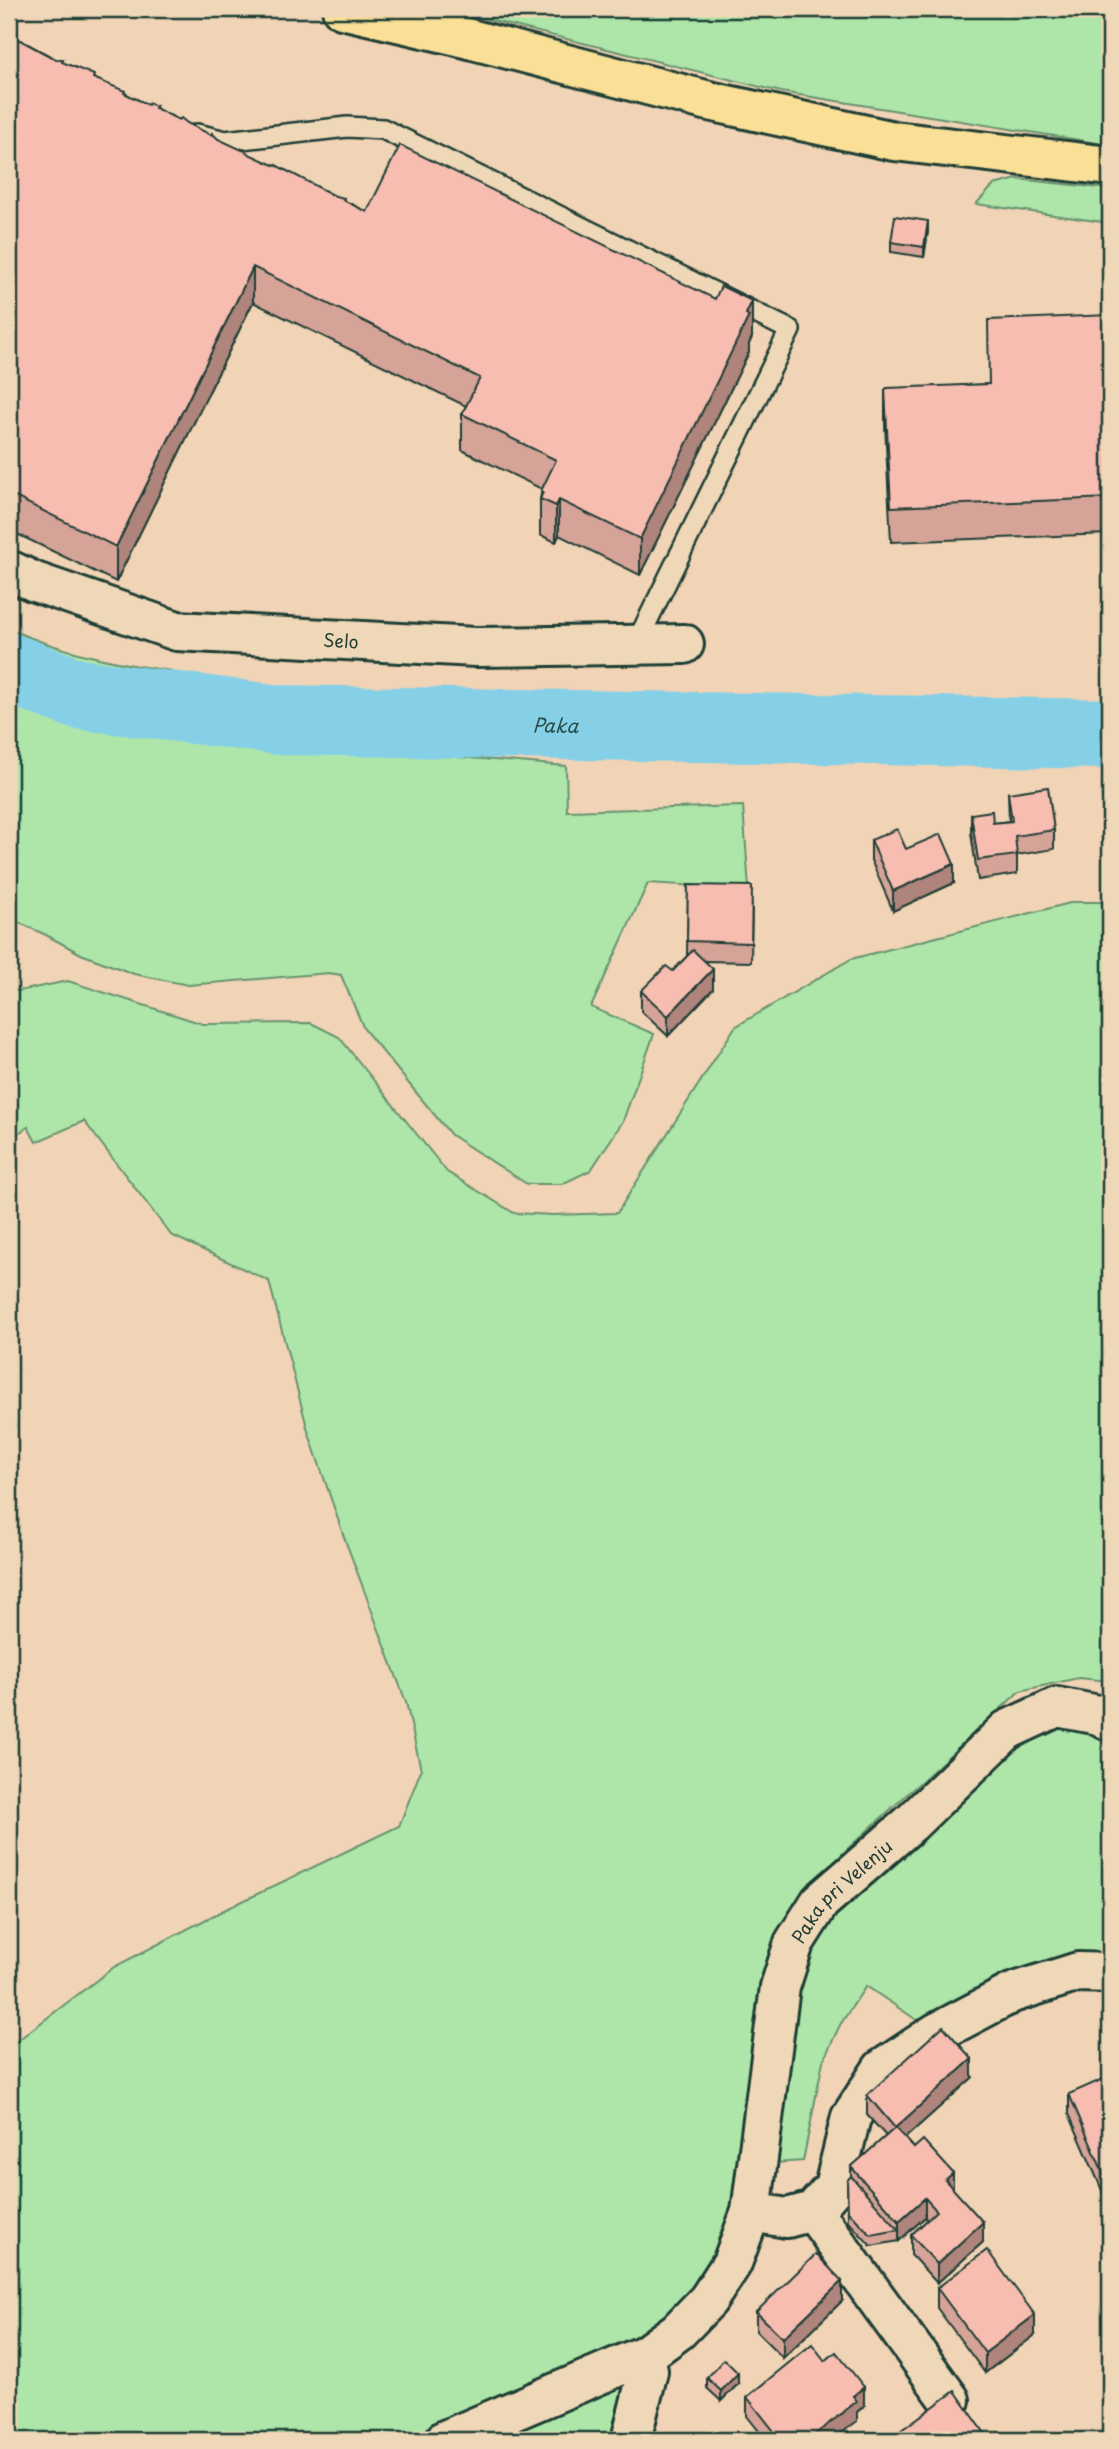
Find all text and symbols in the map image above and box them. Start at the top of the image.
street label: Selo [323,625,359,654]
water label: Paka [532,710,580,739]
street label: Paka pri Velenju [784,1832,898,1948]

